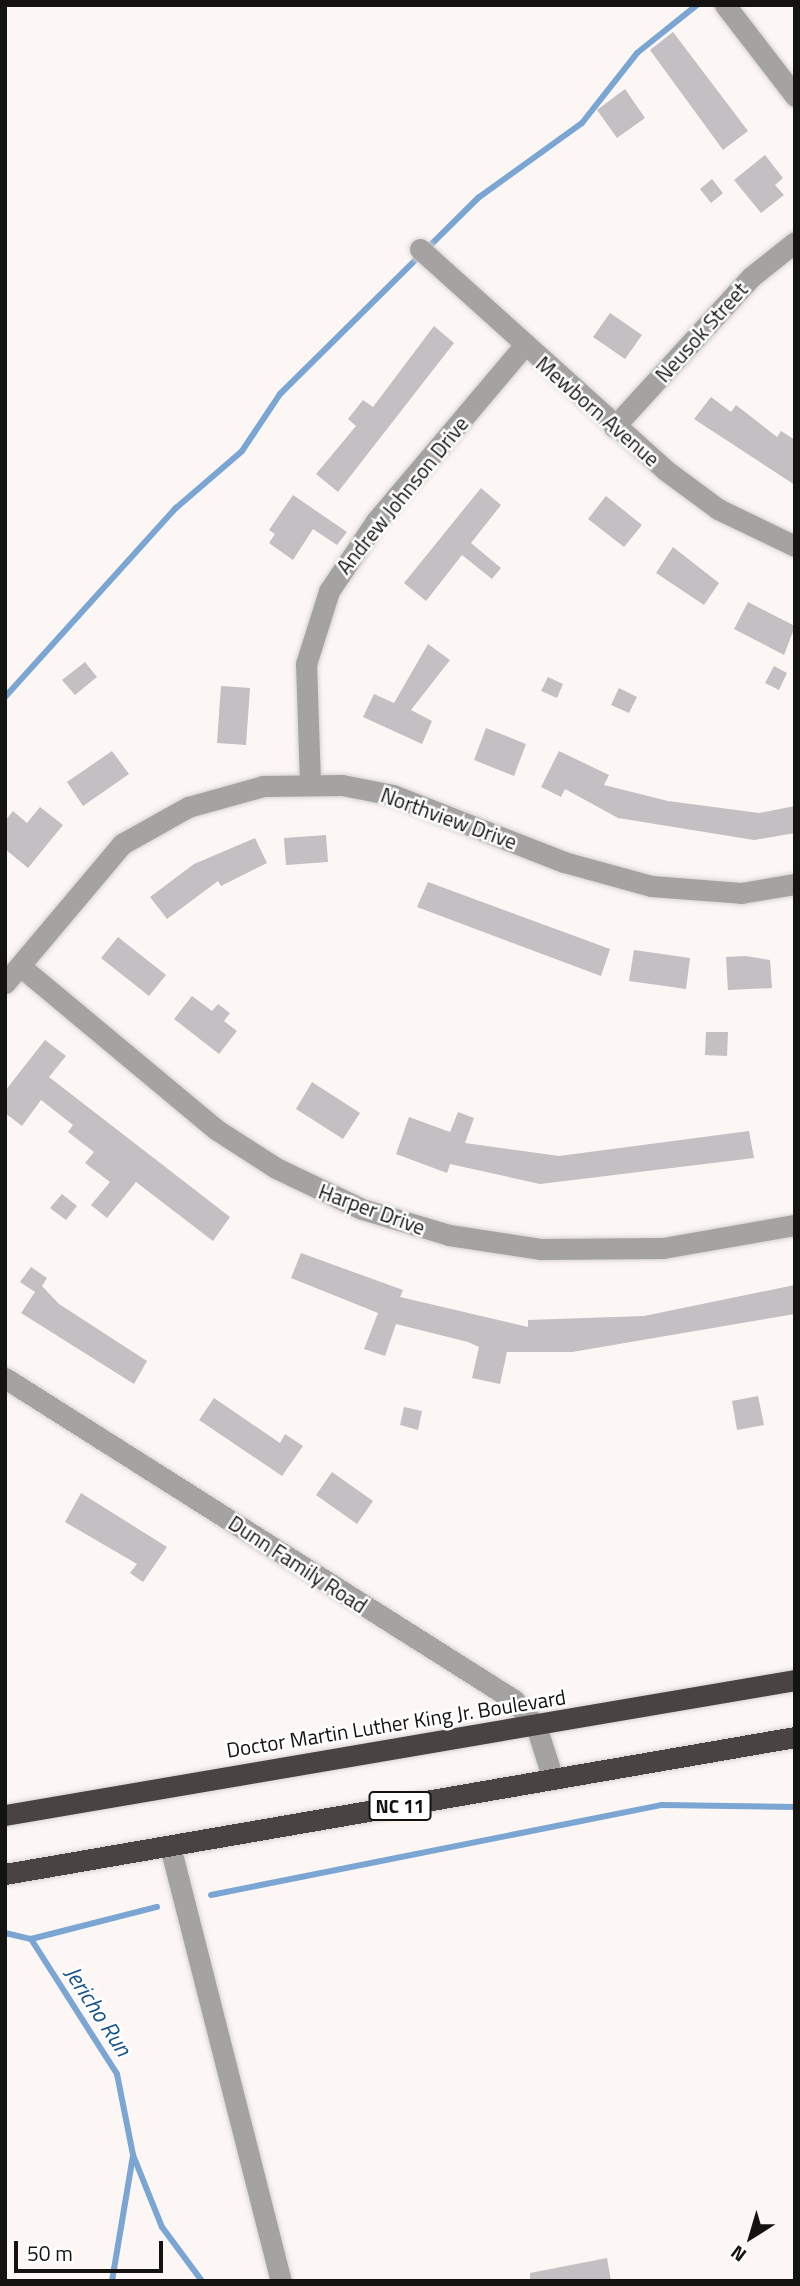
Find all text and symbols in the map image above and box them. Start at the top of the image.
street label: Neusok Street [650,277,752,387]
street label: Mewborn Avenue [531,351,665,471]
street label: Andrew Johnson Drive [331,411,473,579]
street label: Northview Drive [378,782,520,854]
street label: Harper Drive [315,1178,429,1240]
street label: Dunn Family Road [224,1510,372,1618]
street label: Doctor Martin Luther King Jr. Boulevard [225,1684,567,1762]
road number: NC 11 [368,1790,432,1822]
water label: Jericho Run [59,1961,137,2061]
north arrow [716,2202,786,2272]
scale bar [18,2226,166,2270]
text: 50 m [27,2237,73,2269]
text: N [724,2239,752,2270]

